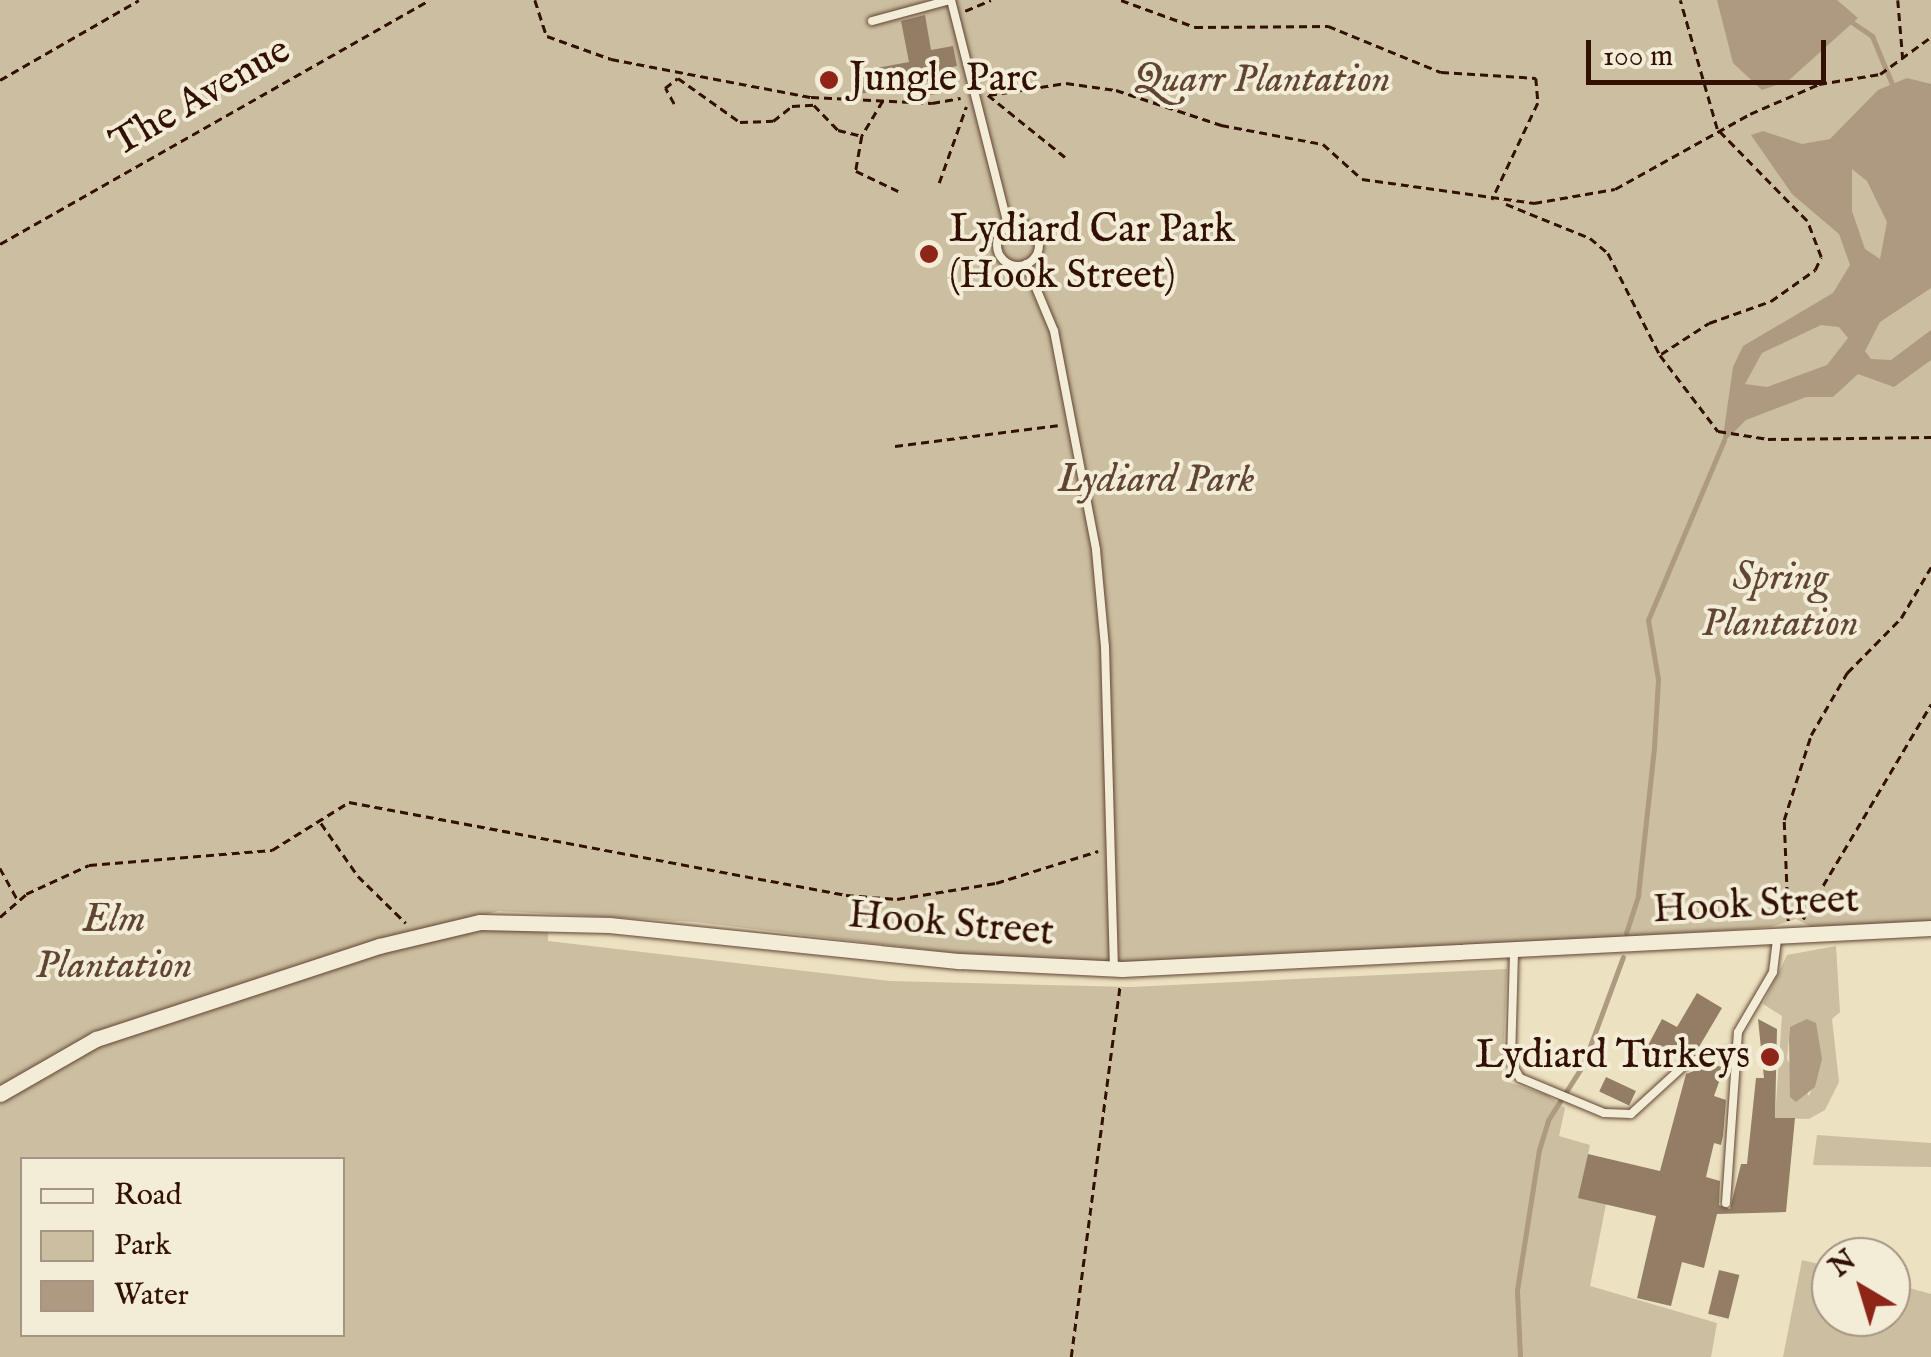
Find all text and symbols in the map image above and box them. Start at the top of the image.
scale bar [1591,20,1831,82]
street label: The Avenue [102,27,300,169]
text: 100 m [1603,38,1673,76]
place label: Jungle Parc [849,56,1038,104]
park label: Quarr Plantation [1133,57,1391,105]
marker: Jungle Parc [818,69,840,91]
place label: Lydiard Car Park (Hook Street) [949,207,1235,301]
marker: Lydiard Car Park (Hook Street) [918,243,940,265]
park label: Lydiard Park [1057,457,1255,505]
park label: Spring Plantation [1701,555,1859,649]
street label: Hook Street [1652,877,1860,935]
street label: Hook Street [846,892,1056,958]
park label: Elm Plantation [35,897,193,991]
place label: Lydiard Turkeys [1475,1033,1750,1081]
marker: Lydiard Turkeys [1759,1046,1781,1068]
legend [20,1157,345,1337]
text: Road [114,1177,182,1215]
text: Park [114,1227,171,1265]
north arrow [1811,1237,1911,1337]
text: N [1823,1243,1864,1286]
text: Water [114,1277,189,1315]

